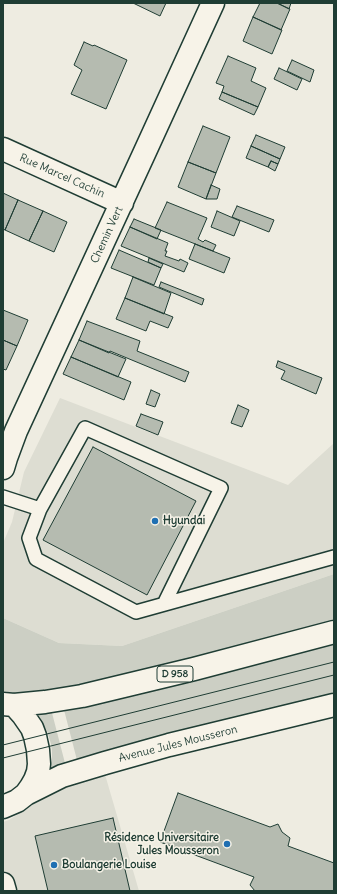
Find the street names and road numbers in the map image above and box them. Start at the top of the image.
street label: Rue Marcel Cachin [17,151,107,201]
street label: Chemin Vert [88,204,126,266]
road number: D 958 [157,666,193,682]
street label: Avenue Jules Mousseron [117,723,239,765]

